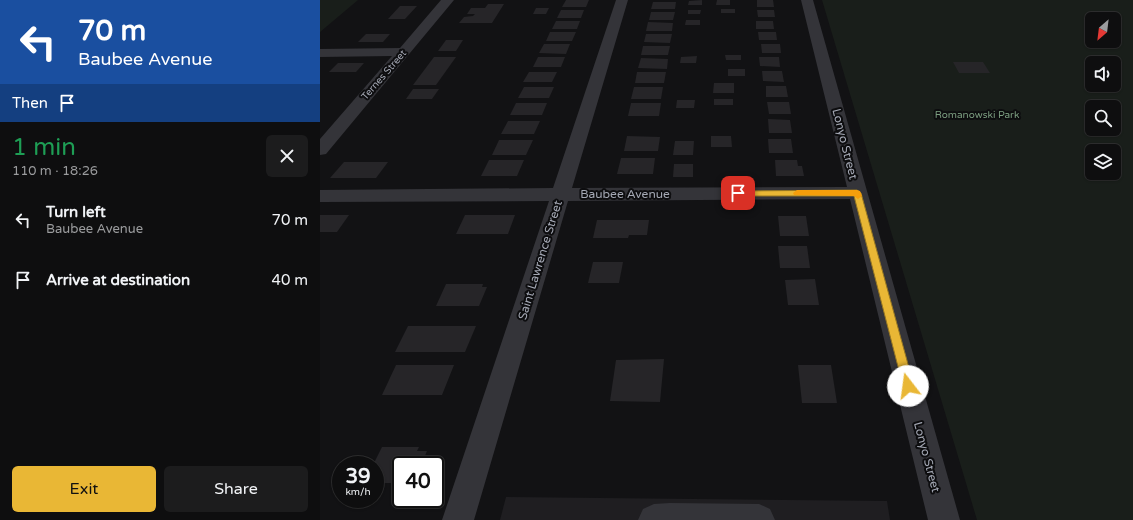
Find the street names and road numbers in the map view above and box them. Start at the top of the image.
street label: Ternes Street [359,47,409,103]
street label: Lonyo Street [829,107,861,181]
street label: Baubee Avenue [580,187,670,201]
street label: Saint Lawrence Street [515,198,565,321]
street label: Lonyo Street [911,420,943,494]

